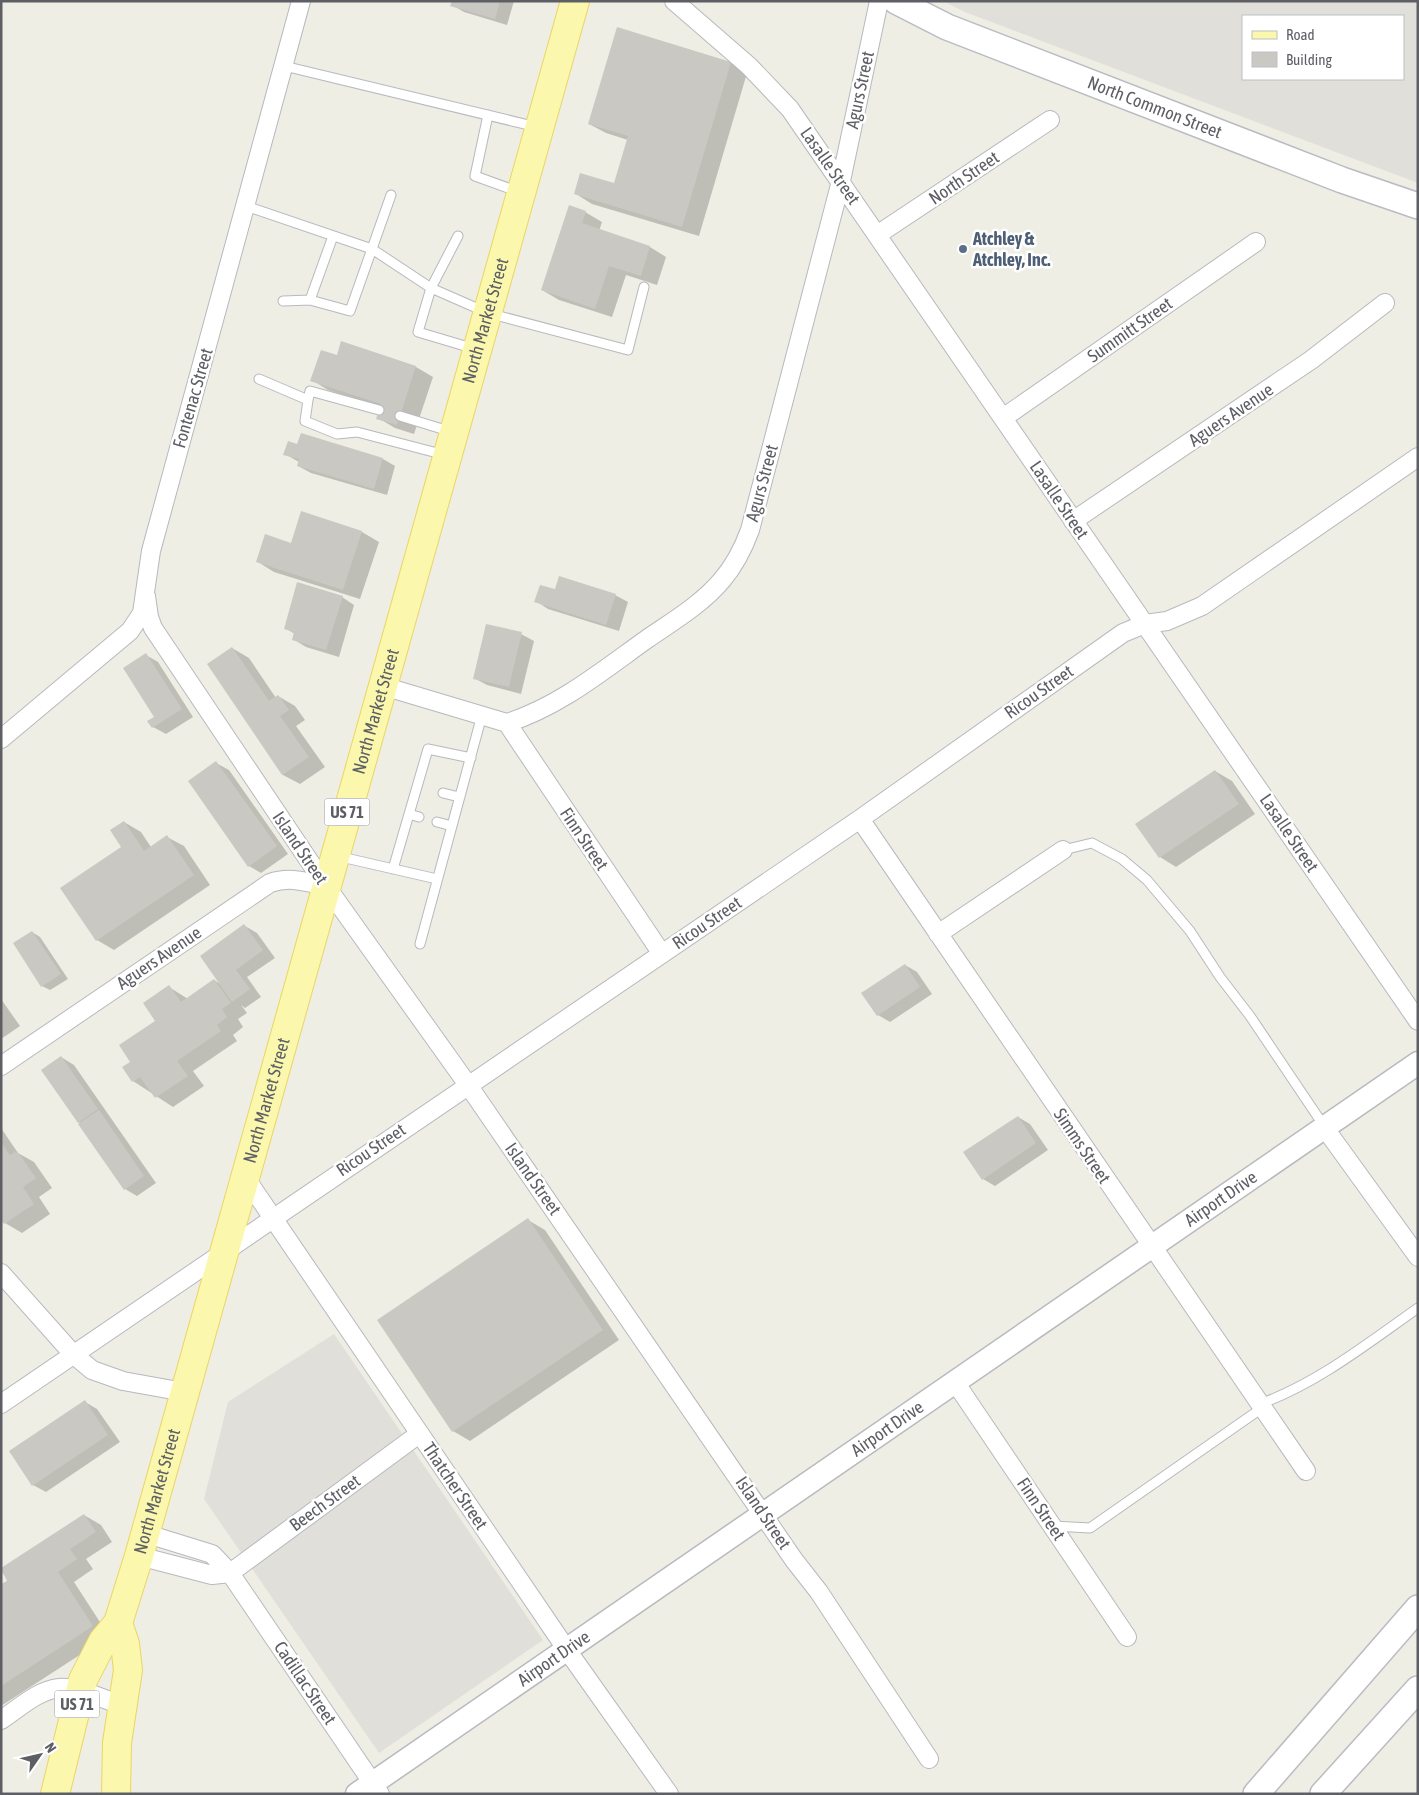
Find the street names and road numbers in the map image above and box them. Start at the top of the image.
street label: Agurs Street [841,49,878,131]
street label: North Common Street [1085,71,1225,142]
street label: Lasalle Street [796,123,865,208]
street label: North Street [925,146,1003,209]
street label: North Market Street [457,255,512,385]
street label: Summitt Street [1083,293,1176,366]
street label: Fontenac Street [168,345,217,450]
street label: Aguers Avenue [1184,379,1277,451]
street label: Agurs Street [741,442,782,524]
street label: Lasalle Street [1026,457,1093,543]
street label: North Market Street [348,646,403,776]
street label: Ricou Street [1000,660,1077,723]
street label: Lasalle Street [1256,790,1323,876]
road number: US 71 [324,799,370,826]
street label: Finn Street [556,803,613,874]
street label: Island Street [268,807,332,888]
street label: Ricou Street [668,892,745,953]
street label: Aguers Avenue [112,922,205,994]
street label: North Market Street [239,1035,294,1165]
street label: Simms Street [1050,1104,1115,1187]
street label: Ricou Street [332,1119,409,1180]
street label: Island Street [501,1139,566,1219]
street label: Airport Drive [1180,1166,1261,1231]
street label: Airport Drive [847,1396,927,1460]
street label: North Market Street [129,1426,184,1556]
street label: Thatcher Street [419,1438,492,1533]
street label: Beech Street [285,1470,364,1535]
street label: Island Street [731,1472,795,1553]
street label: Finn Street [1013,1473,1070,1544]
street label: Airport Drive [513,1626,594,1690]
street label: Cadillac Street [270,1637,341,1728]
road number: US 71 [54,1690,100,1718]

